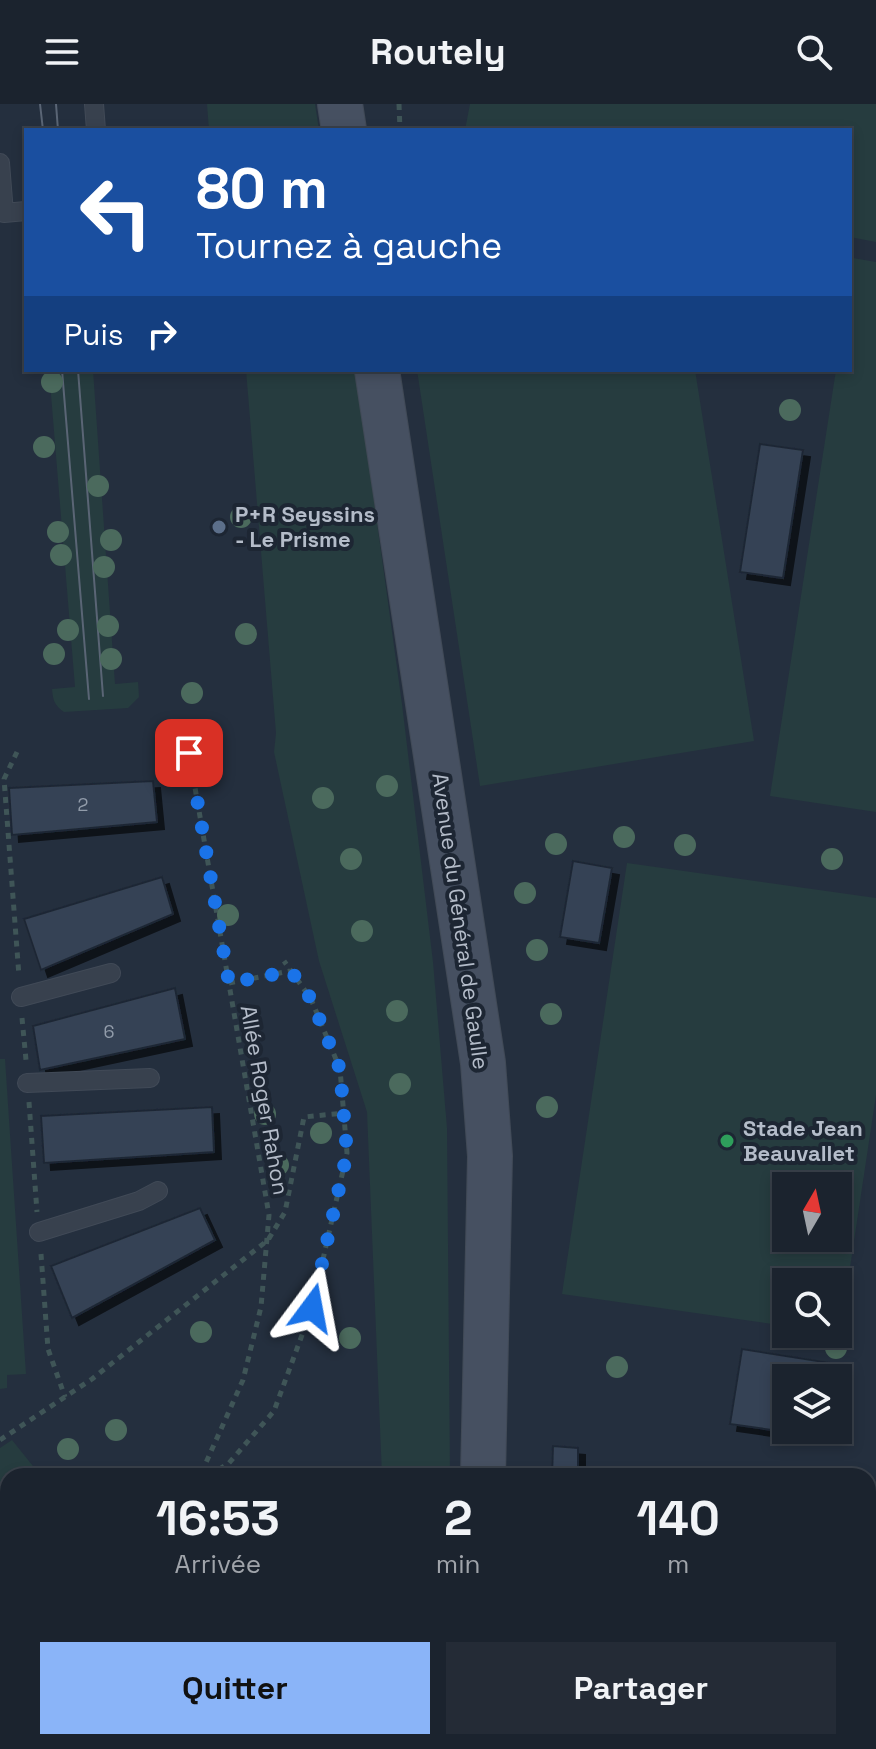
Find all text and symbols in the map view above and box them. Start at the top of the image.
text: Routely [370,29,506,75]
icon: menu [40,30,84,74]
icon: search [792,30,836,74]
text: 80 m [196,153,328,224]
icon: left [64,160,168,264]
text: Tournez à gauche [196,223,502,269]
icon: right [140,312,184,356]
text: Puis [64,315,124,354]
place label: P+R Seyssins - Le Prisme [235,500,375,553]
marker: P+R Seyssins - Le Prisme [210,518,228,536]
pin [155,719,223,787]
icon: arrive [167,731,211,775]
street label: Avenue du Général de Gaulle [426,771,496,1071]
house number: 2 [78,793,88,816]
street label: Allée Roger Rahon [235,1003,295,1197]
house number: 6 [103,1020,115,1043]
place label: Stade Jean Beauvallet [743,1114,863,1167]
marker: Stade Jean Beauvallet [718,1132,736,1150]
north arrow [772,1172,852,1252]
map controls [772,1172,852,1444]
position arrow [270,1266,354,1350]
button: search [772,1268,852,1348]
button: layers [772,1364,852,1444]
text: 16:53 [156,1488,280,1549]
text: 2 [444,1488,472,1549]
text: 140 [637,1488,720,1549]
text: Arrivée [175,1547,261,1581]
text: min [436,1547,480,1581]
text: m [667,1547,689,1581]
button: Quitter [40,1642,430,1734]
button: Partager [446,1642,836,1734]

